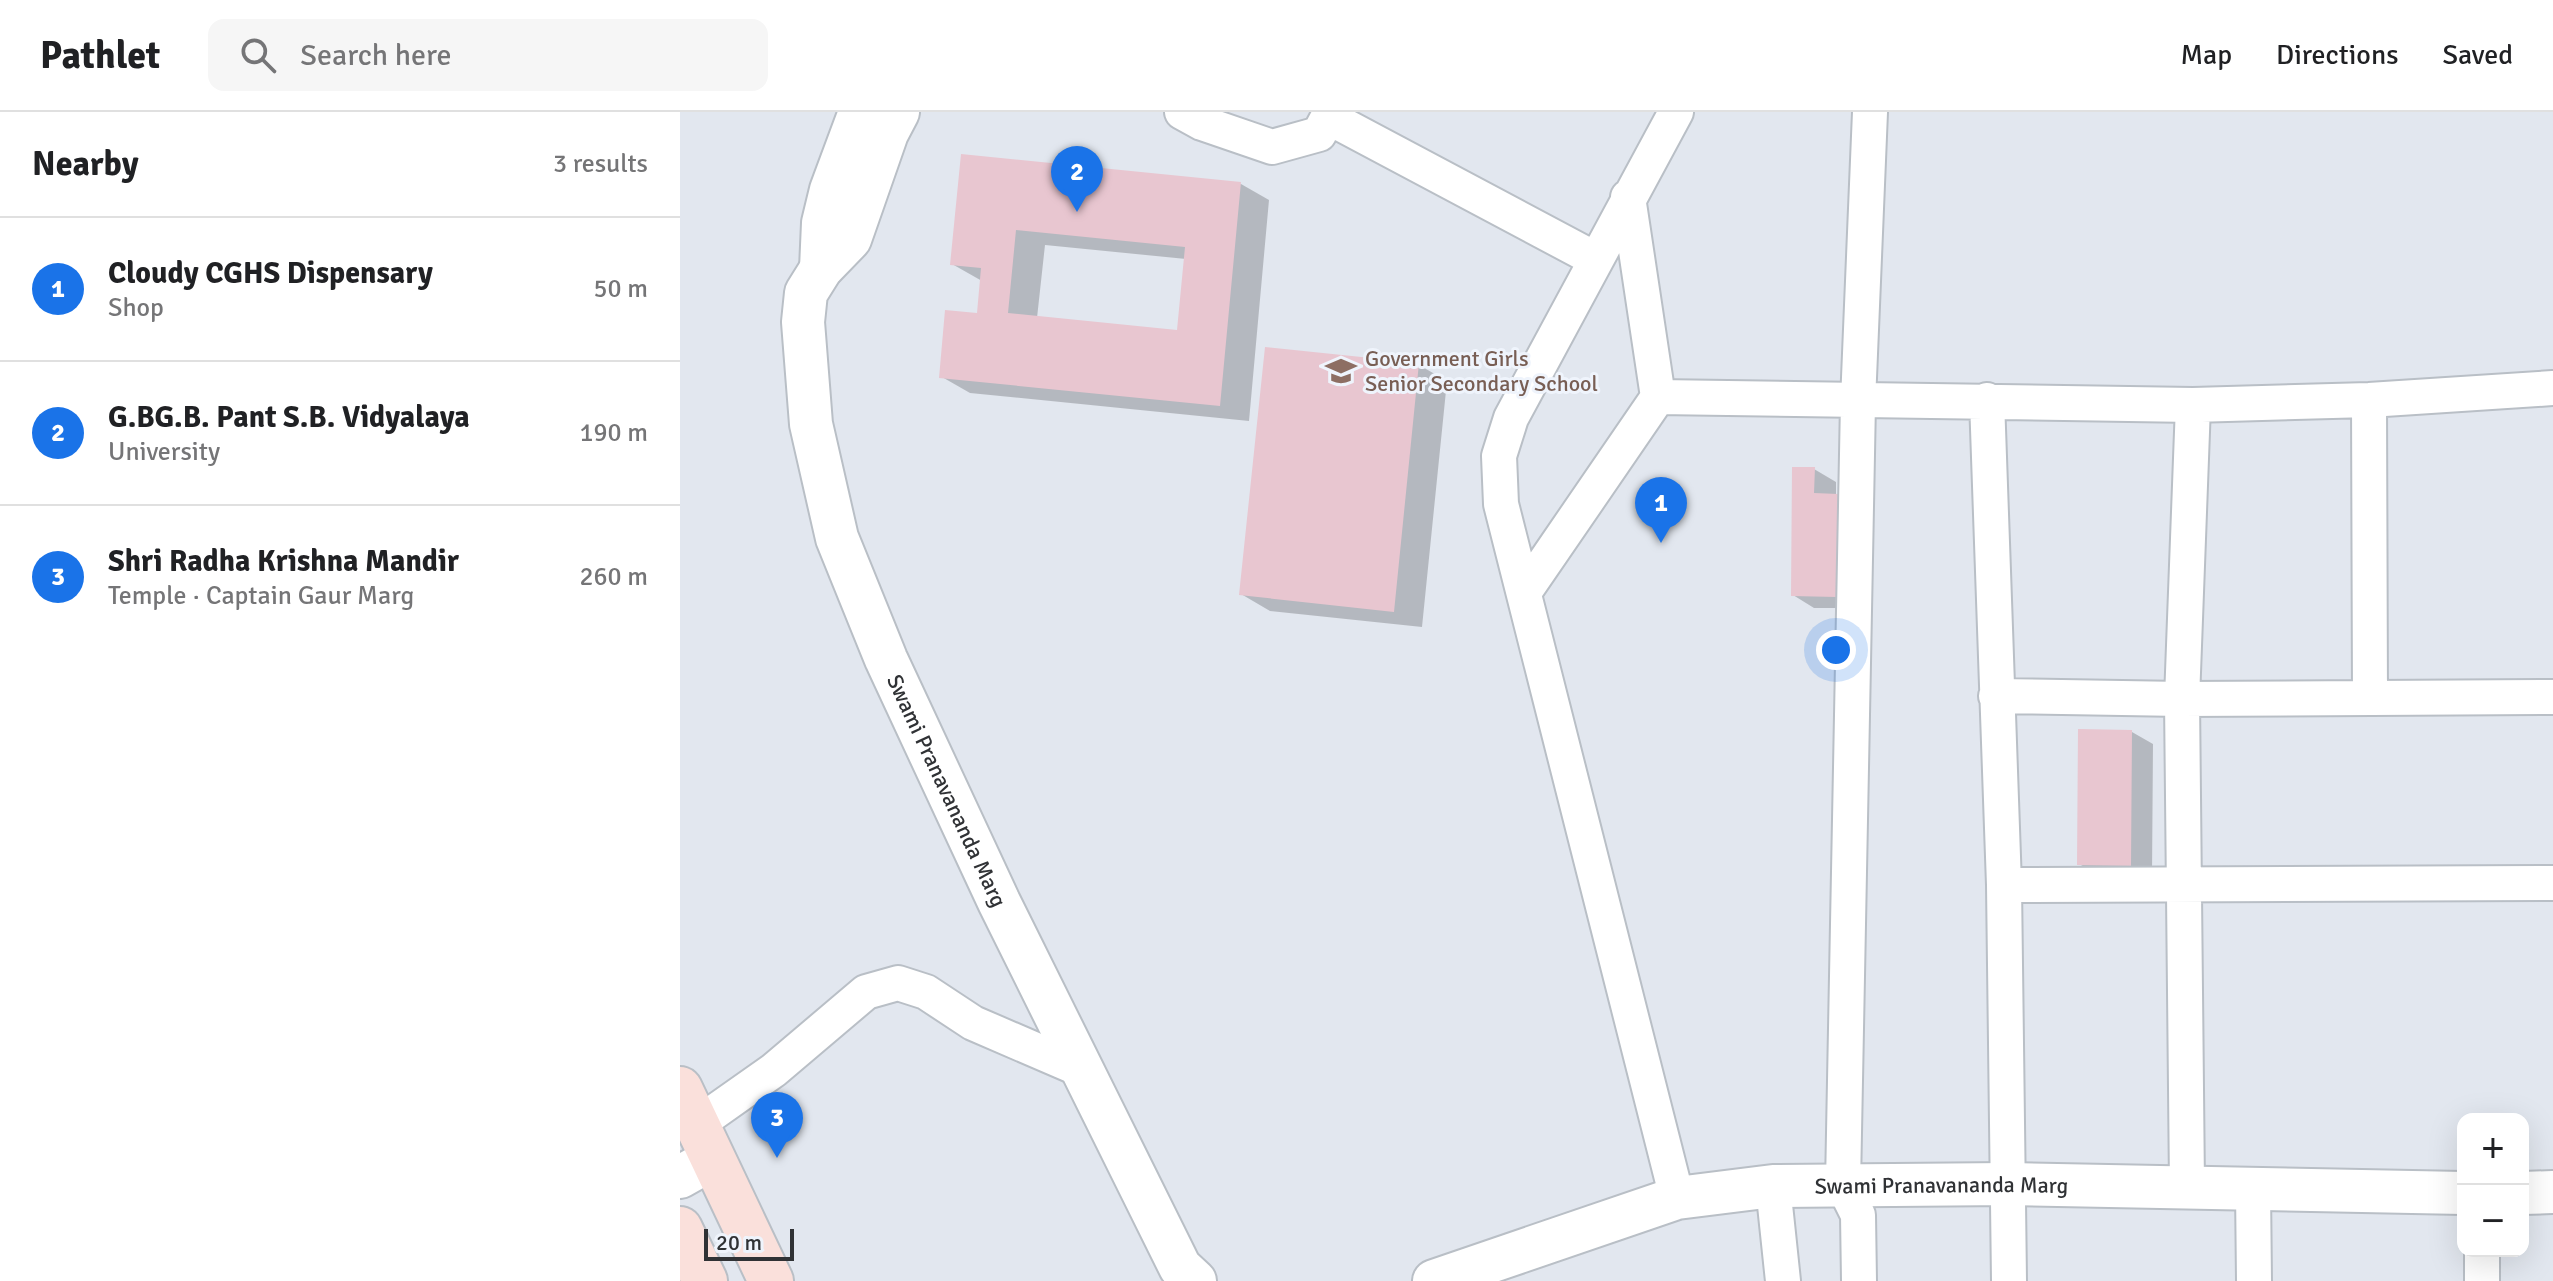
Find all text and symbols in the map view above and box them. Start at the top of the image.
search box [208,19,768,91]
text: Pathlet [40,32,160,79]
icon: search [236,33,280,77]
text: Search here [300,37,452,74]
text: Map [2180,38,2232,72]
text: Directions [2276,38,2398,72]
text: Saved [2442,38,2513,72]
text: Nearby [32,143,139,185]
pin: 2 [1051,146,1103,212]
text: 3 results [553,148,648,180]
text: Cloudy CGHS Dispensary [108,255,433,292]
text: 1 [51,273,65,305]
text: 50 m [593,273,648,305]
text: Shop [108,292,164,324]
place label: Government Girls Senior Secondary School [1365,345,1598,397]
school or university icon: Government Girls Senior Secondary School [1324,354,1358,388]
text: G.BG.B. Pant S.B. Vidyalaya [108,399,470,436]
text: 2 [51,417,65,449]
text: 190 m [579,417,648,449]
text: University [108,436,220,468]
pin: 1 [1635,477,1687,543]
text: Shri Radha Krishna Mandir [108,543,459,580]
text: 3 [51,561,65,593]
text: 260 m [579,561,648,593]
text: Temple · Captain Gaur Marg [108,580,414,612]
your location [1816,630,1856,670]
street label: Swami Pranavananda Marg [881,670,1012,911]
pin: 3 [751,1092,803,1158]
map controls [2457,1113,2529,1257]
button: + [2457,1113,2529,1185]
street label: Swami Pranavananda Marg [1815,1171,2068,1200]
button: − [2457,1185,2529,1257]
scale bar [704,1225,794,1261]
text: 20 m [716,1229,762,1256]

